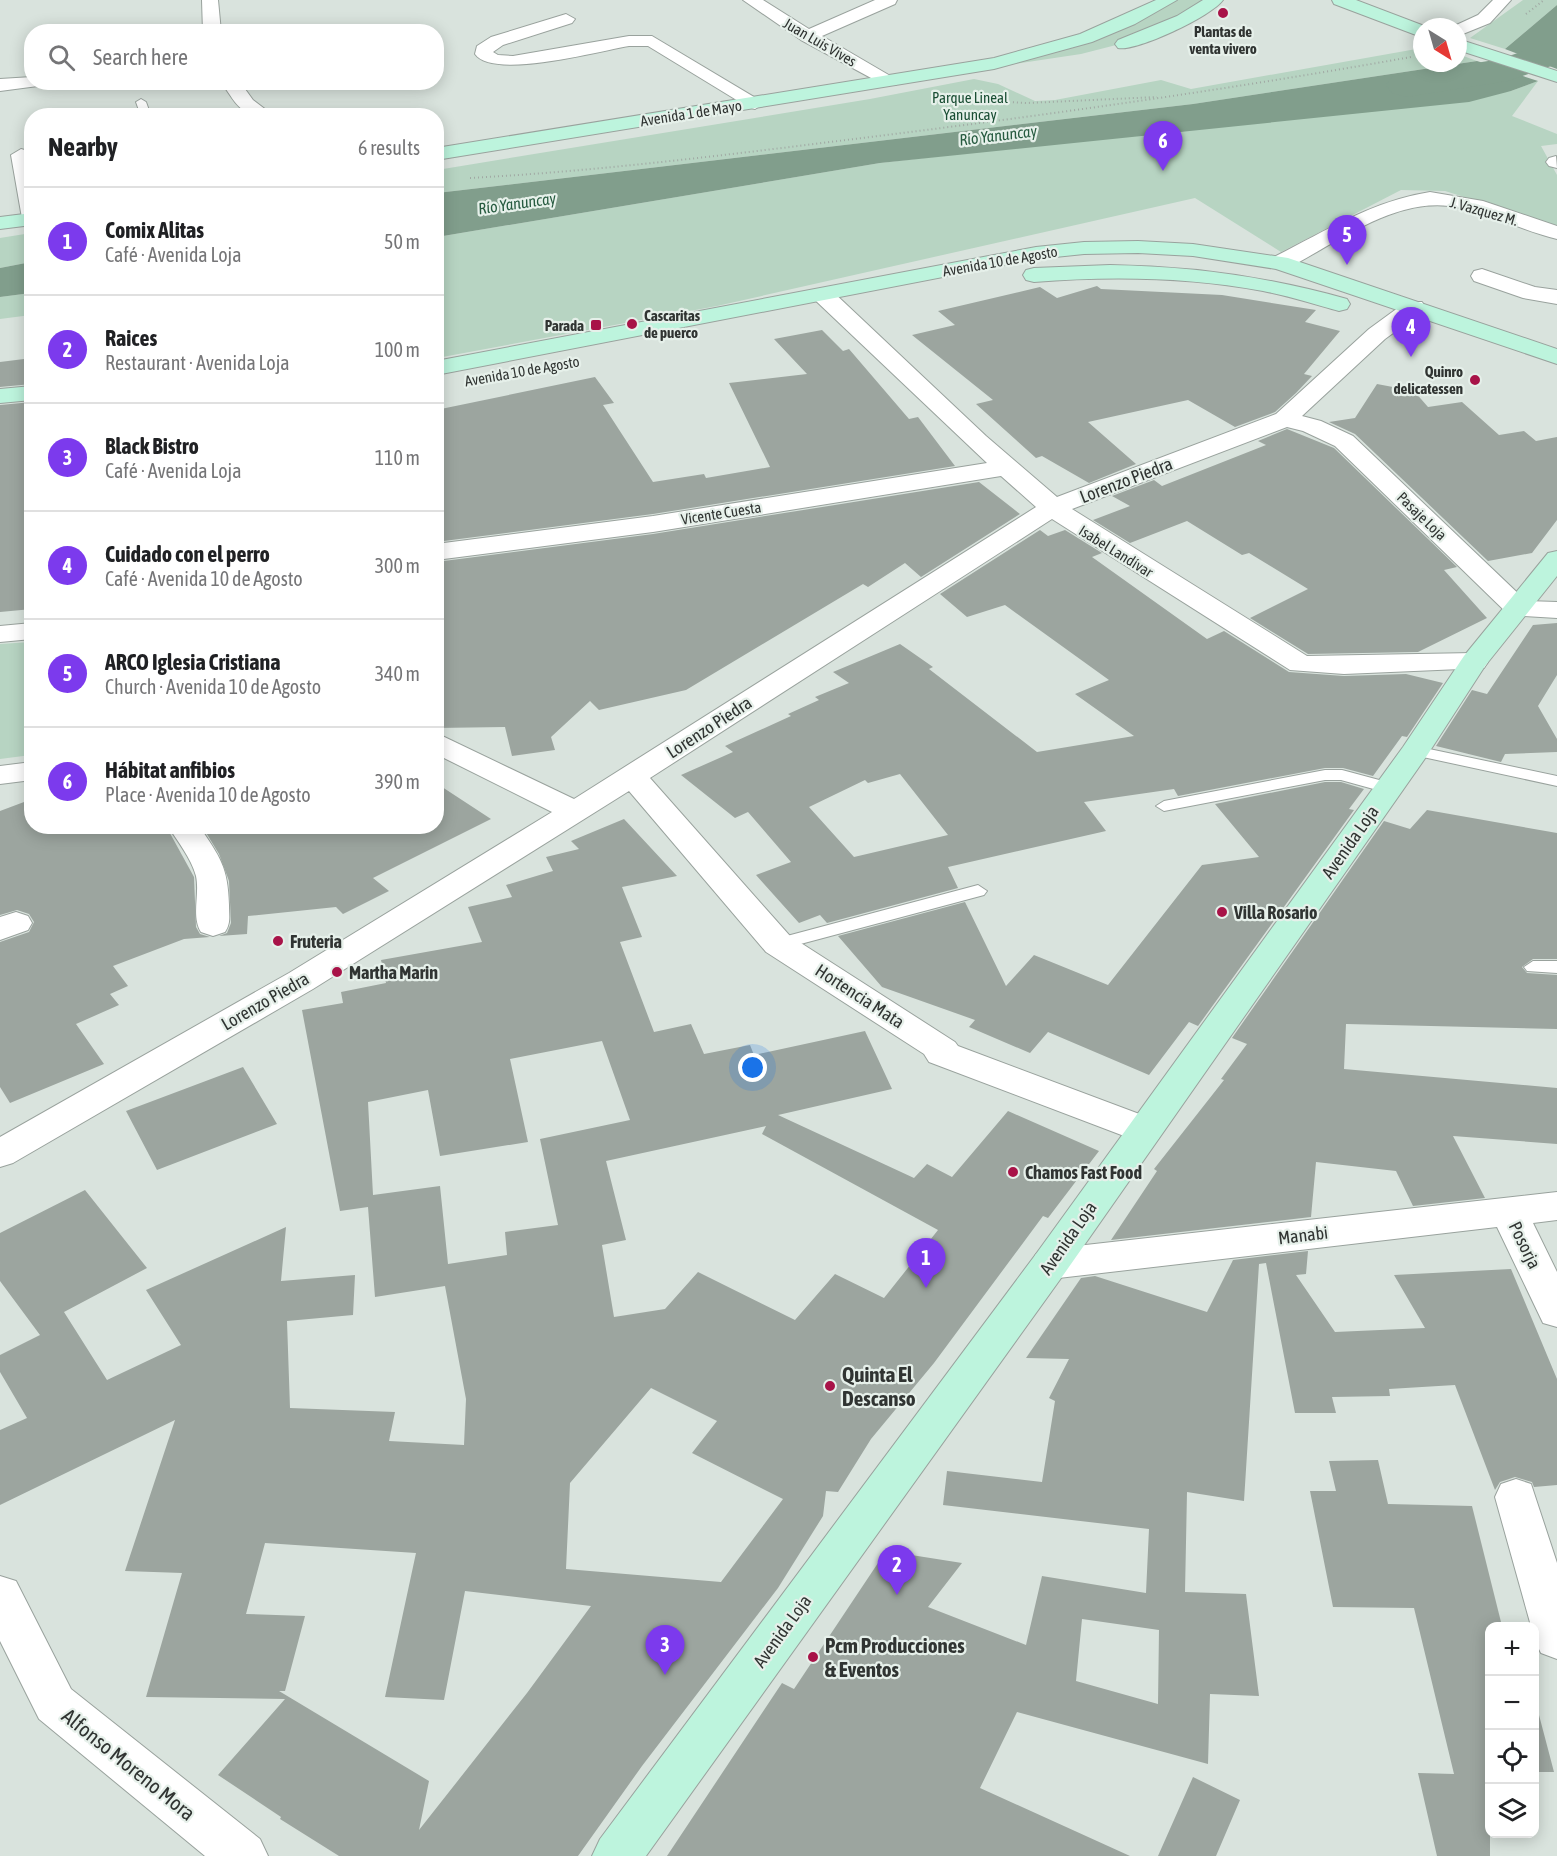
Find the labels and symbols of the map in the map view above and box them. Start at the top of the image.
marker: Plantas de venta vivero [1216,6,1230,20]
street label: Juan Luis Vives [781,14,859,70]
north arrow [1413,18,1467,72]
place label: Plantas de venta vivero [1189,23,1257,57]
park label: Parque Lineal Yanuncay [932,89,1008,123]
street label: Avenida 1 de Mayo [639,97,743,129]
water label: Río Yanuncay [958,121,1038,150]
pin: 6 [1144,122,1182,171]
water label: Río Yanuncay [477,189,558,218]
street label: J. Vazquez M. [1448,193,1520,229]
pin: 5 [1328,216,1366,265]
street label: Avenida 10 de Agosto [941,243,1059,279]
place label: Cascaritas de puerco [644,307,701,341]
pin: 4 [1392,308,1430,357]
place label: Parada [545,317,584,334]
marker: Cascaritas de puerco [625,317,639,331]
marker: Parada [589,318,603,332]
street label: Avenida 10 de Agosto [463,353,581,389]
place label: Quinro delicatessen [1393,363,1463,397]
marker: Quinro delicatessen [1468,373,1482,387]
street label: Lorenzo Piedra [1077,453,1175,507]
street label: Pasaje Loja [1394,488,1450,544]
street label: Vicente Cuesta [680,498,762,528]
street label: Isabel Landívar [1076,522,1157,581]
street label: Lorenzo Piedra [662,692,756,762]
street label: Avenida Loja [1317,801,1383,883]
place label: Villa Rosario [1233,902,1317,923]
marker: Villa Rosario [1215,905,1229,919]
place label: Fruteria [290,931,342,952]
marker: Fruteria [271,934,285,948]
street label: Hortencia Mata [812,960,908,1032]
place label: Martha Marin [349,962,438,983]
marker: Martha Marin [330,965,344,979]
street label: Lorenzo Piedra [218,968,312,1034]
your location [738,1053,767,1082]
place label: Chamos Fast Food [1025,1162,1142,1183]
marker: Chamos Fast Food [1006,1165,1020,1179]
street label: Avenida Loja [1035,1197,1101,1279]
street label: Posorja [1505,1218,1545,1272]
street label: Manabi [1277,1222,1329,1248]
pin: 1 [906,1238,946,1288]
place label: Quinta El Descanso [842,1362,916,1410]
marker: Quinta El Descanso [823,1379,837,1393]
pin: 2 [878,1546,916,1595]
street label: Avenida Loja [749,1591,815,1671]
pin: 3 [646,1626,684,1675]
place label: Pcm Producciones & Eventos [825,1633,965,1681]
marker: Pcm Producciones & Eventos [806,1650,820,1664]
street label: Alfonso Moreno Mora [58,1703,200,1825]

